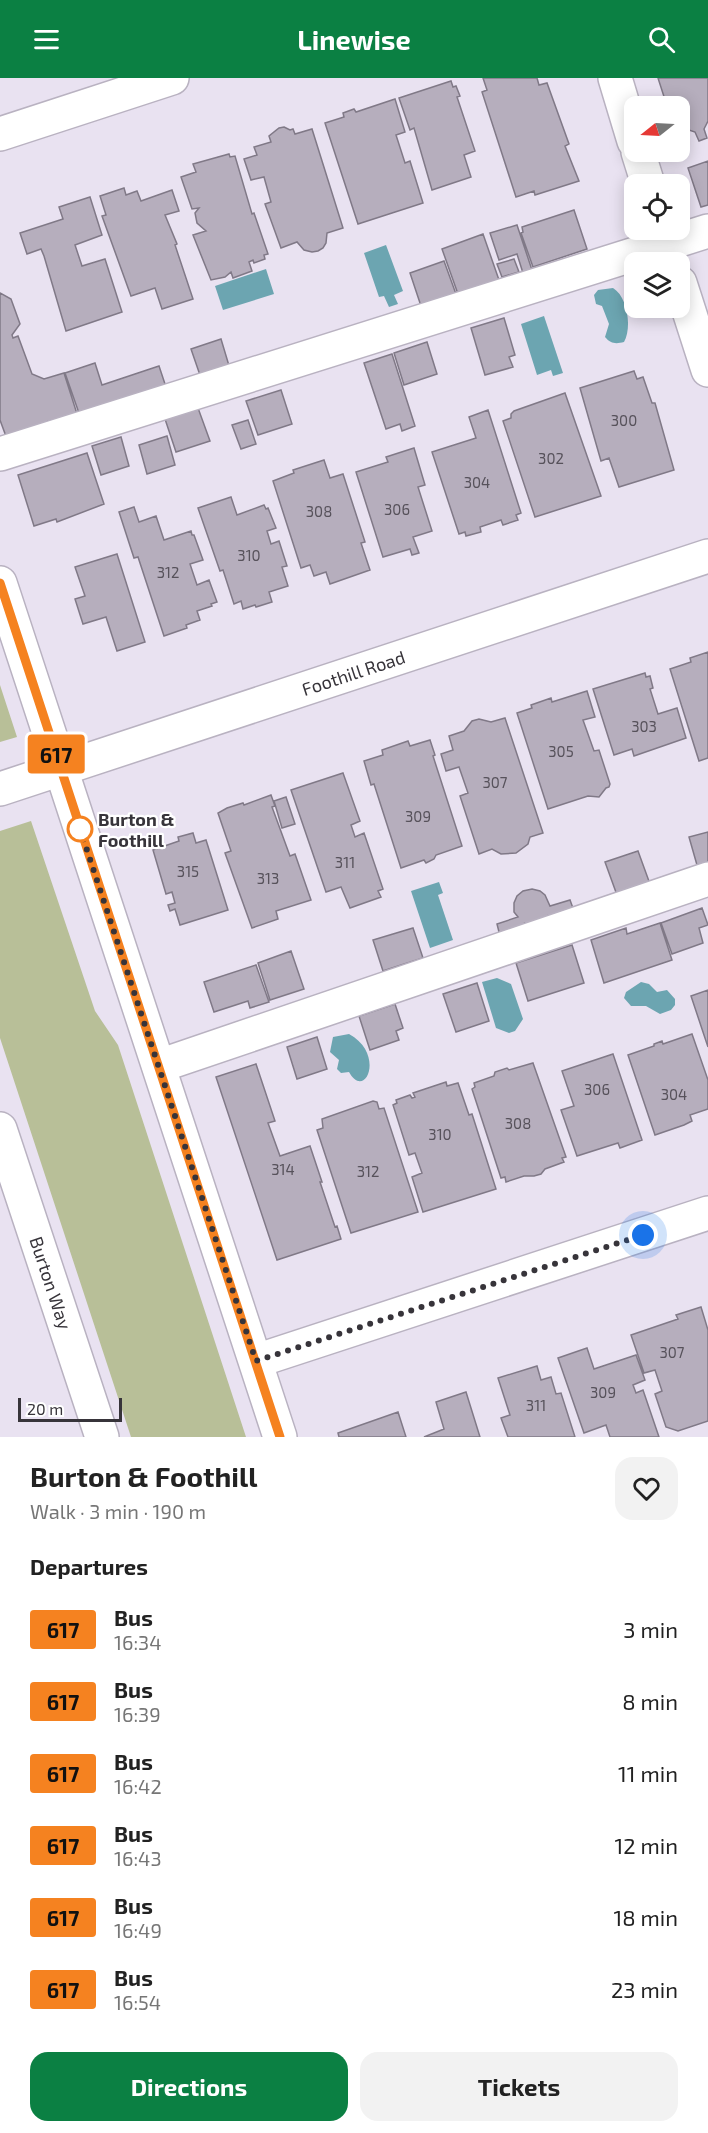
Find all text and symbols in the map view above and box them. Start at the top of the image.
icon: menu [30,23,63,56]
text: Linewise [297,23,411,55]
icon: search [645,23,678,56]
north arrow [624,96,690,162]
map controls [624,96,690,318]
button: locate [624,174,690,240]
button: layers [624,252,690,318]
house number: 300 [611,411,637,429]
house number: 302 [538,449,564,467]
house number: 304 [464,473,490,491]
house number: 306 [384,500,410,518]
house number: 308 [306,502,332,520]
house number: 310 [237,546,261,564]
house number: 312 [157,563,179,581]
street label: Foothill Road [299,645,408,700]
house number: 303 [631,717,657,735]
line badge: 617 [22,734,91,774]
text: 617 [40,742,72,767]
house number: 305 [548,742,574,760]
house number: 307 [482,773,508,791]
house number: 309 [405,807,431,825]
place label: Burton & Foothill [98,808,175,851]
marker: Burton & Foothill [67,816,93,842]
house number: 311 [335,853,355,871]
house number: 315 [177,862,199,880]
house number: 313 [257,869,279,887]
house number: 306 [584,1080,610,1098]
house number: 304 [661,1085,687,1103]
house number: 308 [505,1114,531,1132]
house number: 310 [428,1125,452,1143]
house number: 314 [271,1160,295,1178]
house number: 312 [357,1162,379,1180]
your location [628,1220,658,1250]
street label: Burton Way [25,1234,77,1332]
house number: 307 [659,1343,685,1361]
house number: 309 [590,1383,616,1401]
scale bar [18,1395,122,1422]
house number: 311 [526,1396,546,1414]
text: 20 m [27,1399,63,1418]
button: heart [615,1457,678,1520]
text: Burton & Foothill [30,1459,257,1493]
text: Walk · 3 min · 190 m [30,1499,206,1523]
text: Departures [30,1553,148,1579]
text: Bus [114,1604,153,1630]
text: 3 min [623,1616,678,1642]
text: 617 [47,1617,79,1642]
text: 16:34 [114,1630,162,1654]
text: Bus [114,1676,153,1702]
text: 8 min [622,1688,678,1714]
text: 617 [47,1689,79,1714]
text: 16:39 [114,1702,161,1726]
text: Bus [114,1748,153,1774]
text: 11 min [618,1760,678,1786]
text: 617 [47,1761,79,1786]
text: 16:42 [114,1774,162,1798]
text: Bus [114,1820,153,1846]
text: 12 min [614,1832,678,1858]
text: 617 [47,1833,79,1858]
text: 16:43 [114,1846,162,1870]
text: Bus [114,1892,153,1918]
text: 18 min [613,1904,678,1930]
text: 617 [47,1905,79,1930]
text: 16:49 [114,1918,162,1942]
text: Bus [114,1964,153,1990]
text: 23 min [611,1976,678,2002]
text: 617 [47,1977,79,2002]
text: 16:54 [114,1990,161,2014]
button: Directions [30,2052,348,2121]
button: Tickets [360,2052,678,2121]

